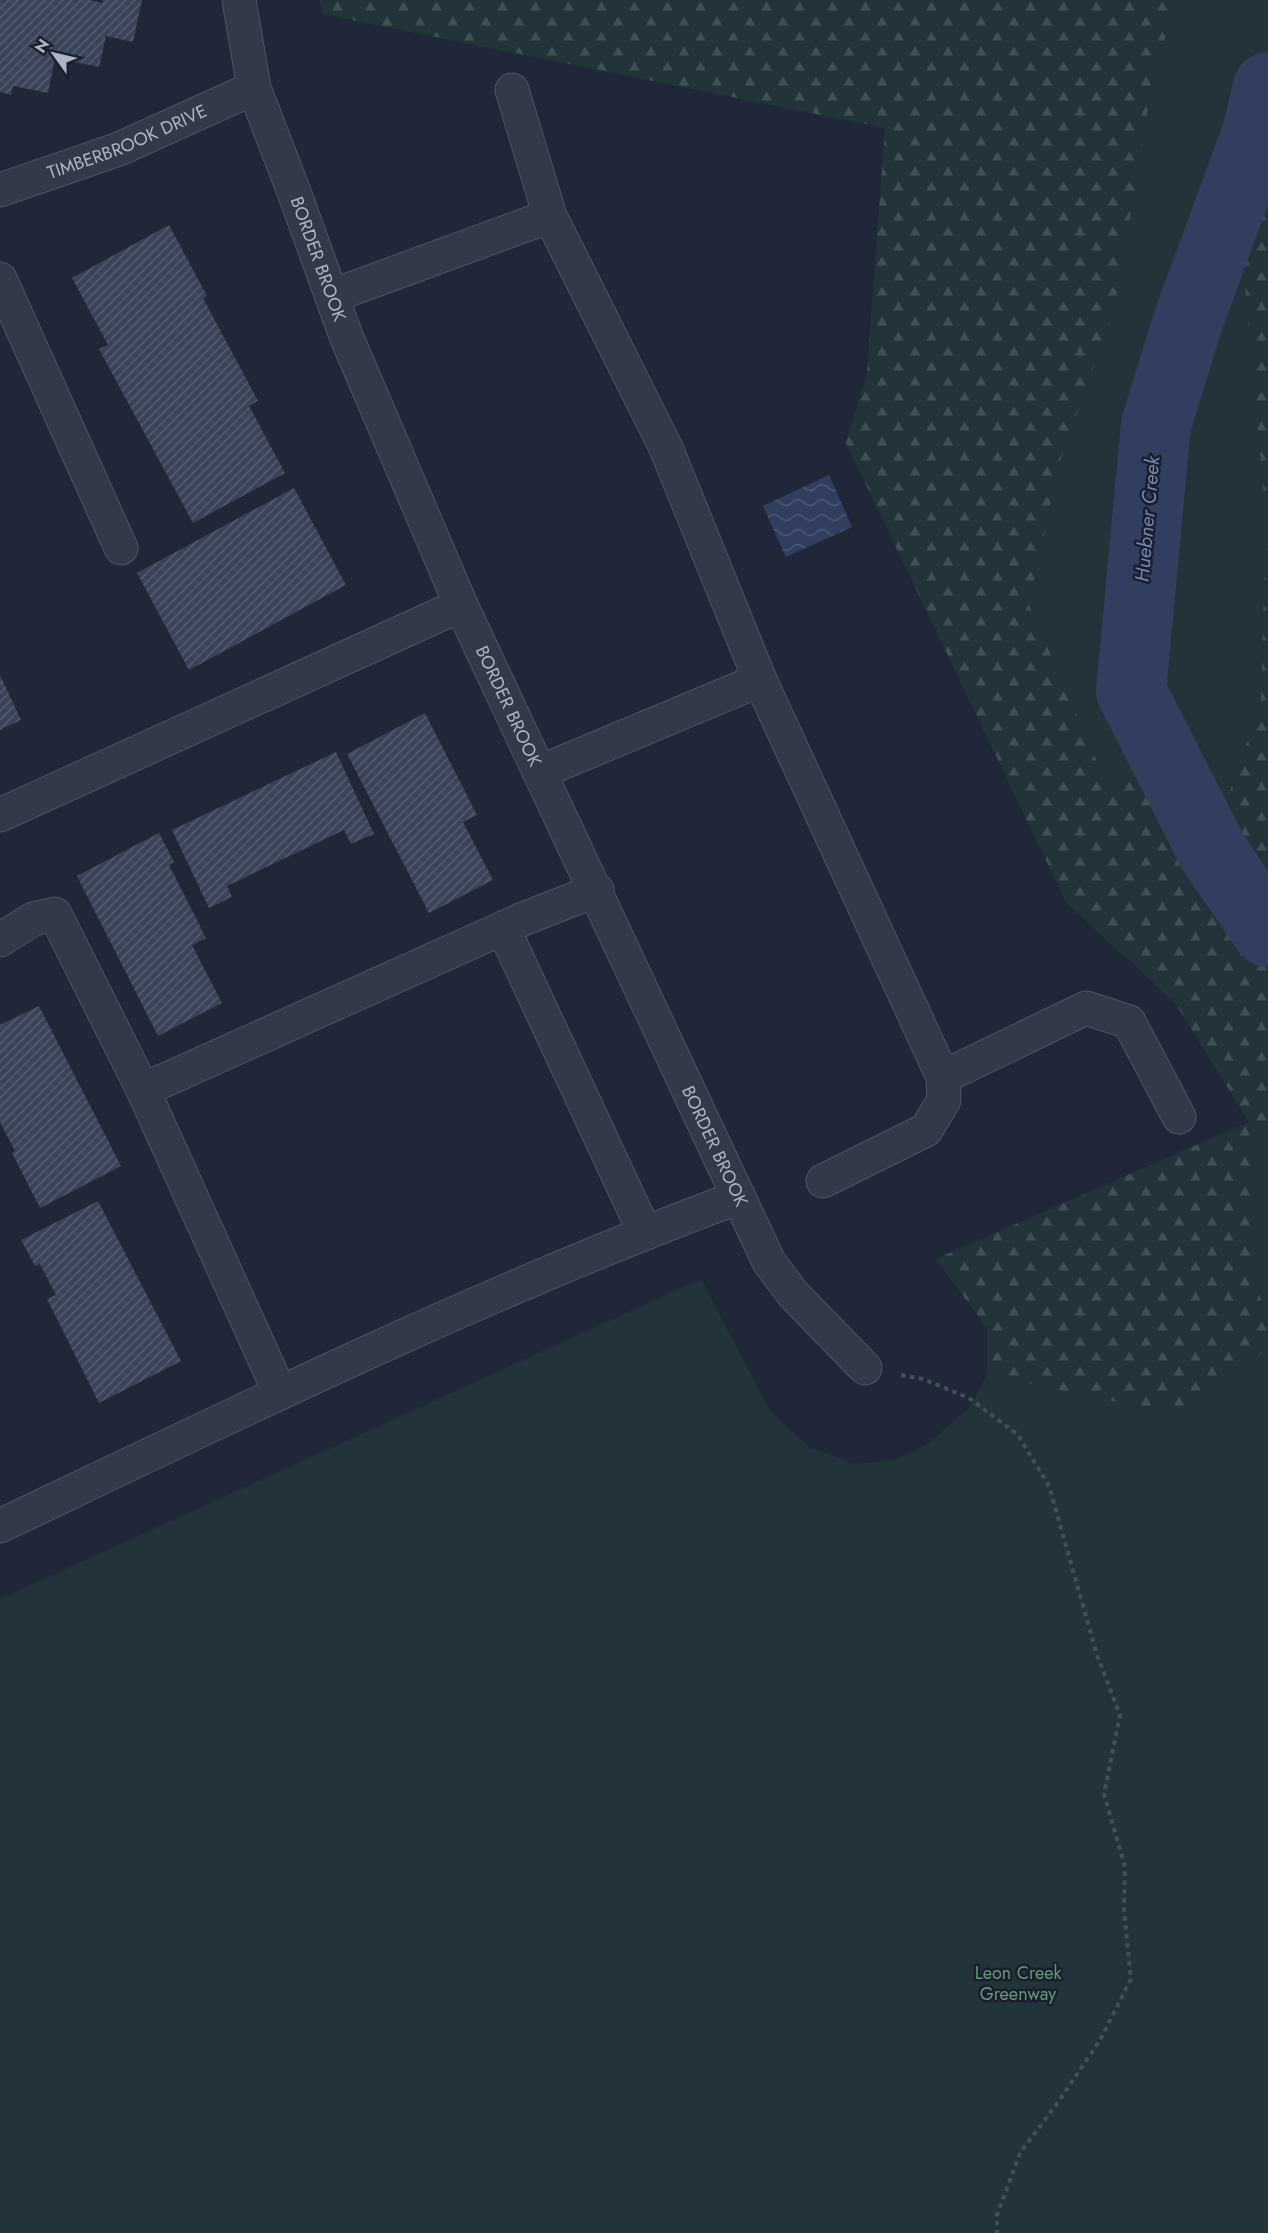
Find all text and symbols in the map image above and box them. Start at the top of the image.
north arrow [24,24,84,84]
text: N [29,34,55,58]
street label: TIMBERBROOK DRIVE [44,98,211,186]
street label: BORDER BROOK [284,193,353,326]
water label: Huebner Creek [1128,453,1168,583]
street label: BORDER BROOK [469,641,548,772]
street label: BORDER BROOK [675,1081,755,1212]
park label: Leon Creek Greenway [975,1960,1061,2007]

